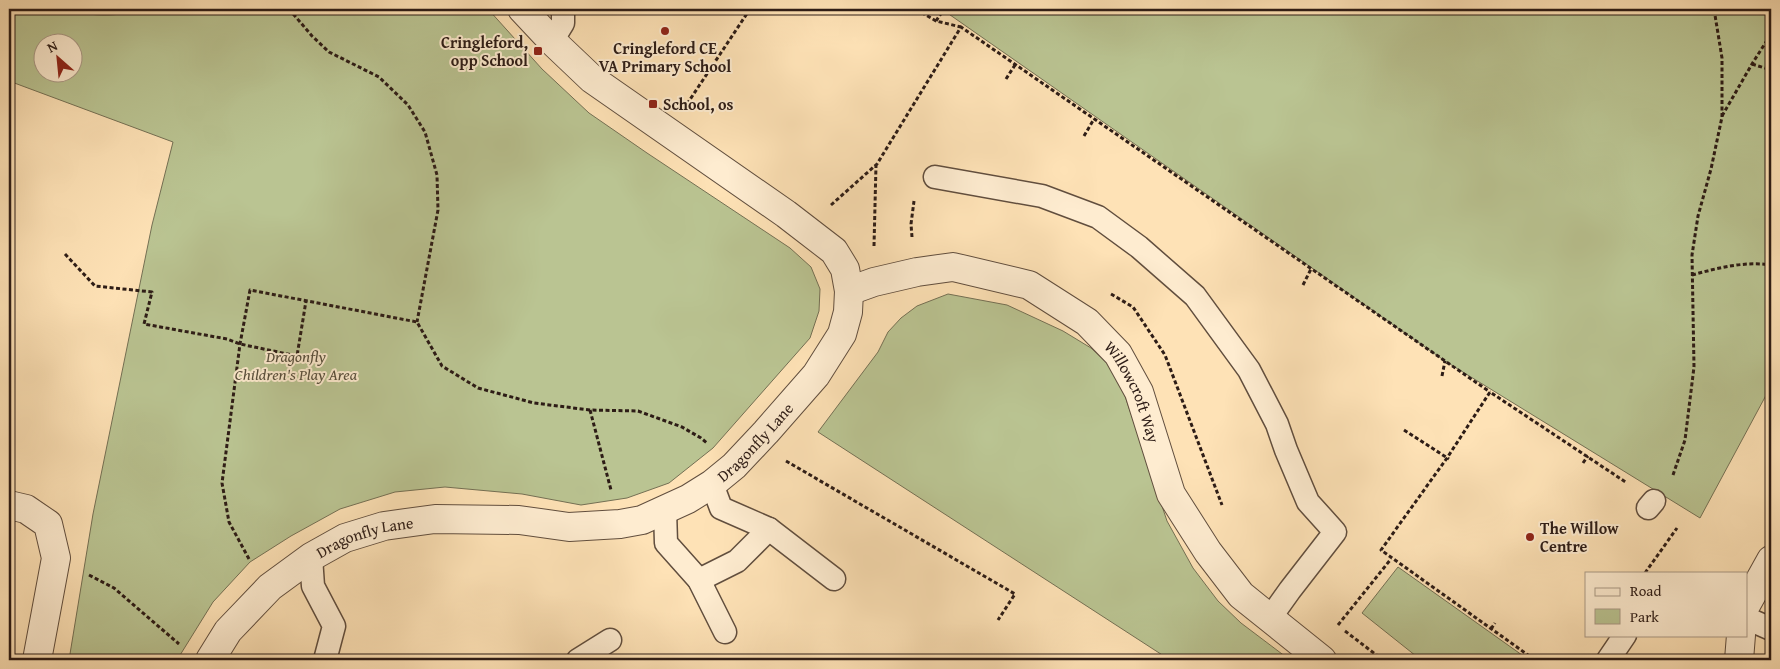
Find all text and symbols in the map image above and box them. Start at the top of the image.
marker: Cringleford CE VA Primary School [659,25,671,37]
place label: Cringleford, opp School [441,30,528,72]
north arrow [32,32,82,82]
text: N [43,35,61,57]
place label: Cringleford CE VA Primary School [599,36,731,78]
marker: Cringleford, opp School [532,45,544,57]
place label: School, os [663,92,734,116]
marker: School, os [647,98,659,110]
street label: Willowcroft Way [1099,335,1166,446]
park label: Dragonfly Children's Play Area [235,344,358,386]
street label: Dragonfly Lane [712,397,799,487]
street label: Dragonfly Lane [312,510,415,564]
place label: The Willow Centre [1540,516,1619,558]
marker: The Willow Centre [1524,531,1536,543]
legend [1585,572,1748,636]
text: Road [1630,580,1661,601]
text: Park [1630,606,1659,627]

